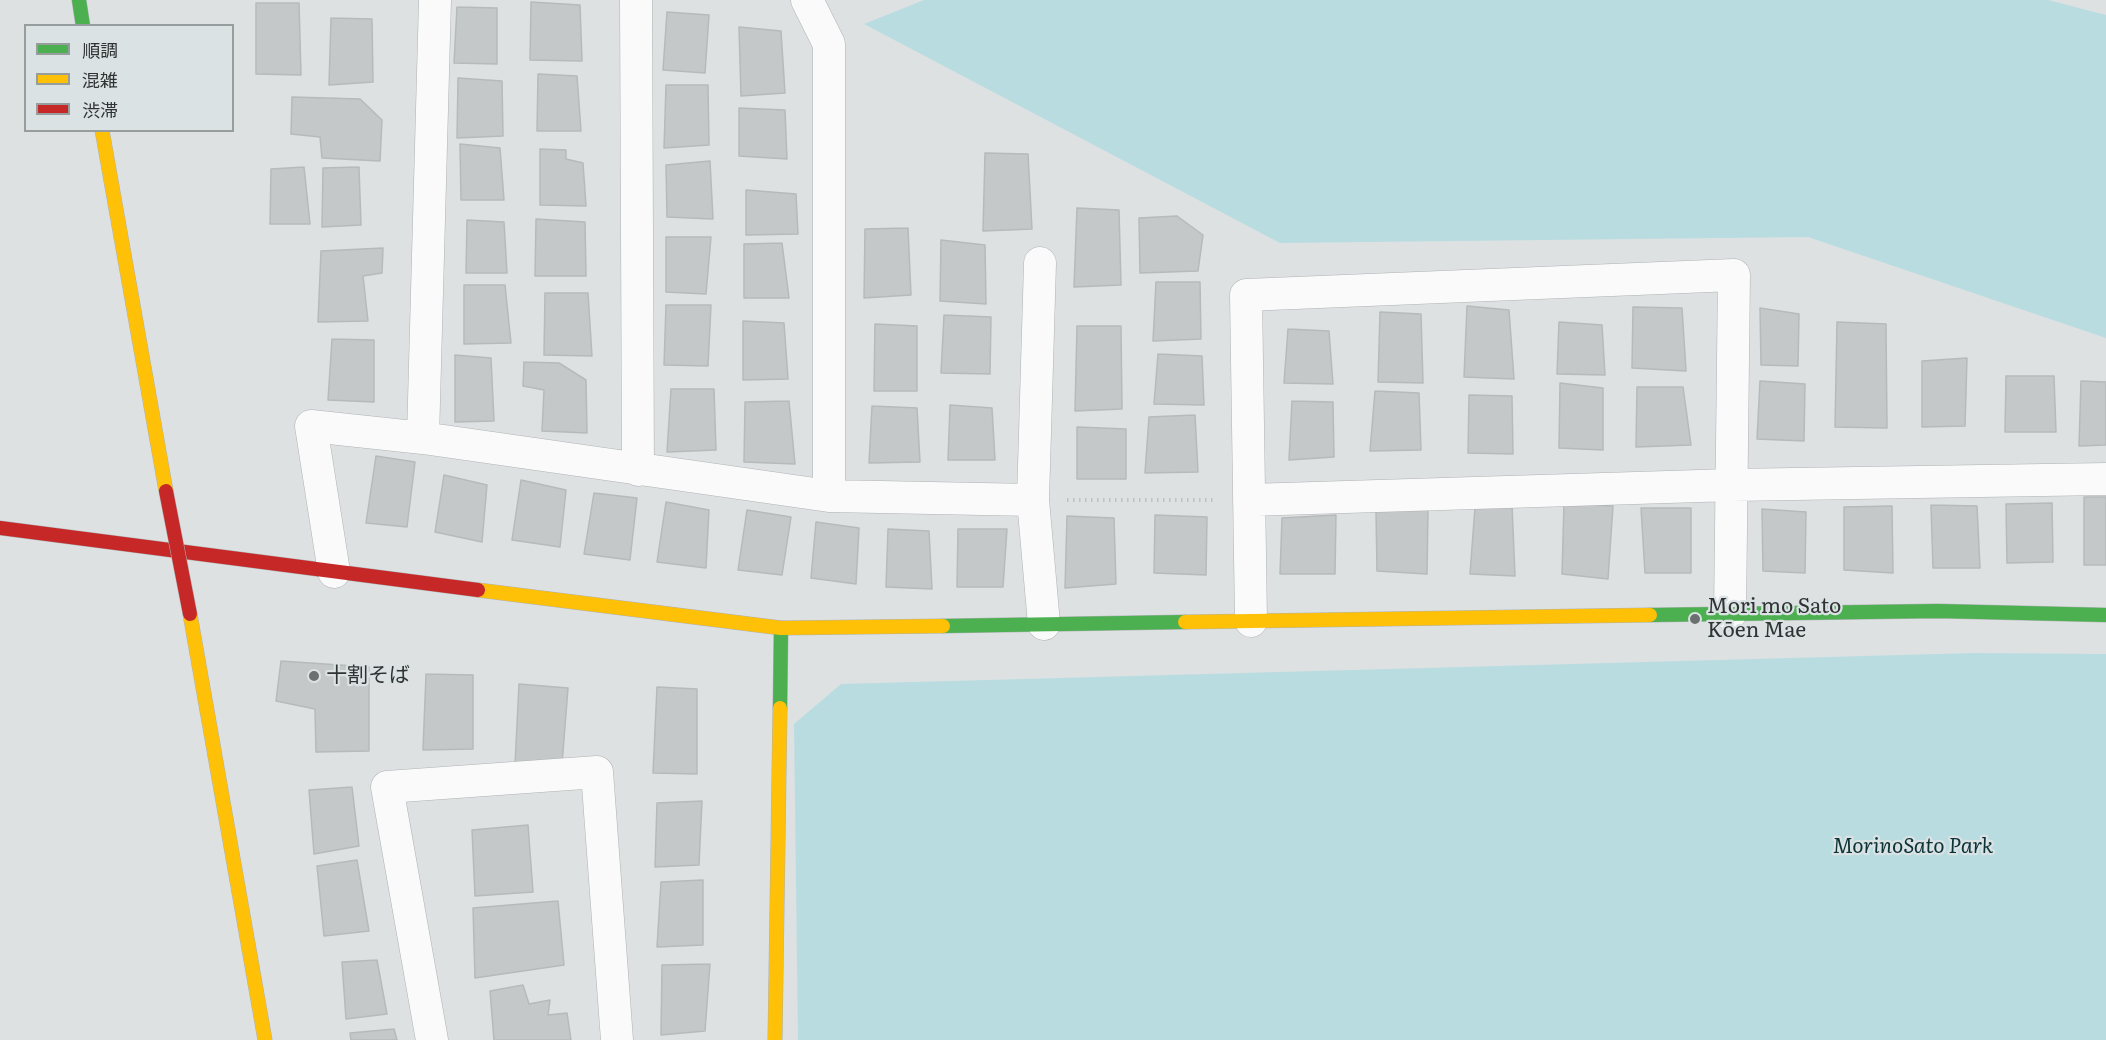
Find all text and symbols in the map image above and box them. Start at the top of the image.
legend [24,24,234,132]
text: 順調 [82,36,118,63]
text: 混雑 [82,66,118,93]
text: 渋滞 [82,96,118,123]
place label: Mori mo Sato Kōen Mae [1707,594,1841,644]
marker: Mori mo Sato Kōen Mae [1688,612,1702,626]
place label: 十割そば [326,663,410,689]
marker: 十割そば [307,669,321,683]
park label: MorinoSato Park [1833,834,1993,860]

